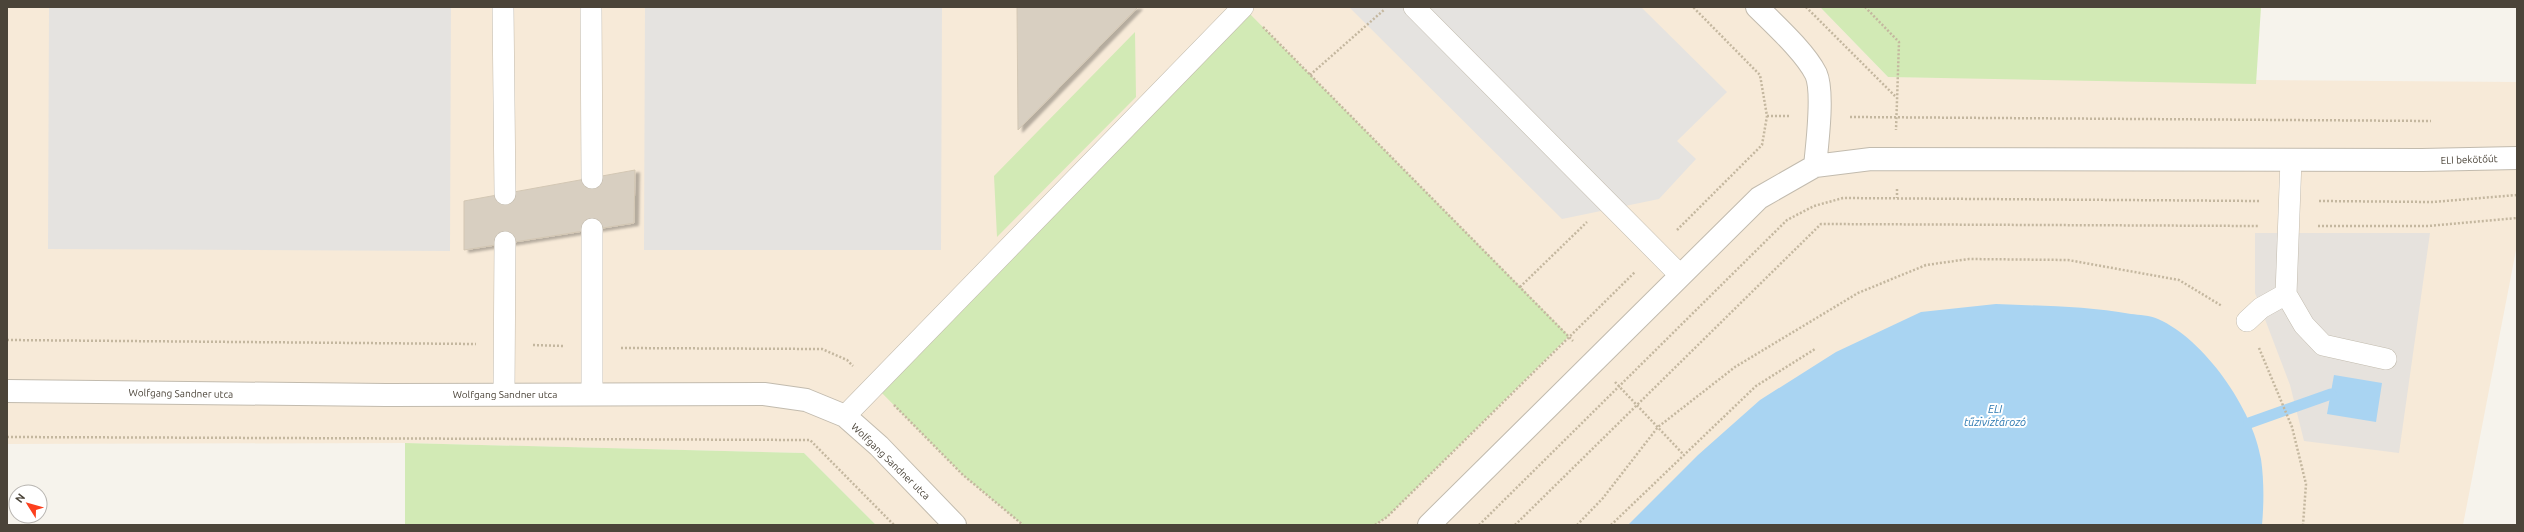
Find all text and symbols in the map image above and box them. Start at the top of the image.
street label: ELI bekötőút [2440,153,2498,166]
street label: Wolfgang Sandner utca [129,387,233,400]
street label: Wolfgang Sandner utca [453,389,557,400]
water label: ELI tűzivíztározó [1964,403,2026,428]
street label: Wolfgang Sandner utca [849,421,932,502]
north arrow [8,484,48,524]
text: N [13,491,27,505]

